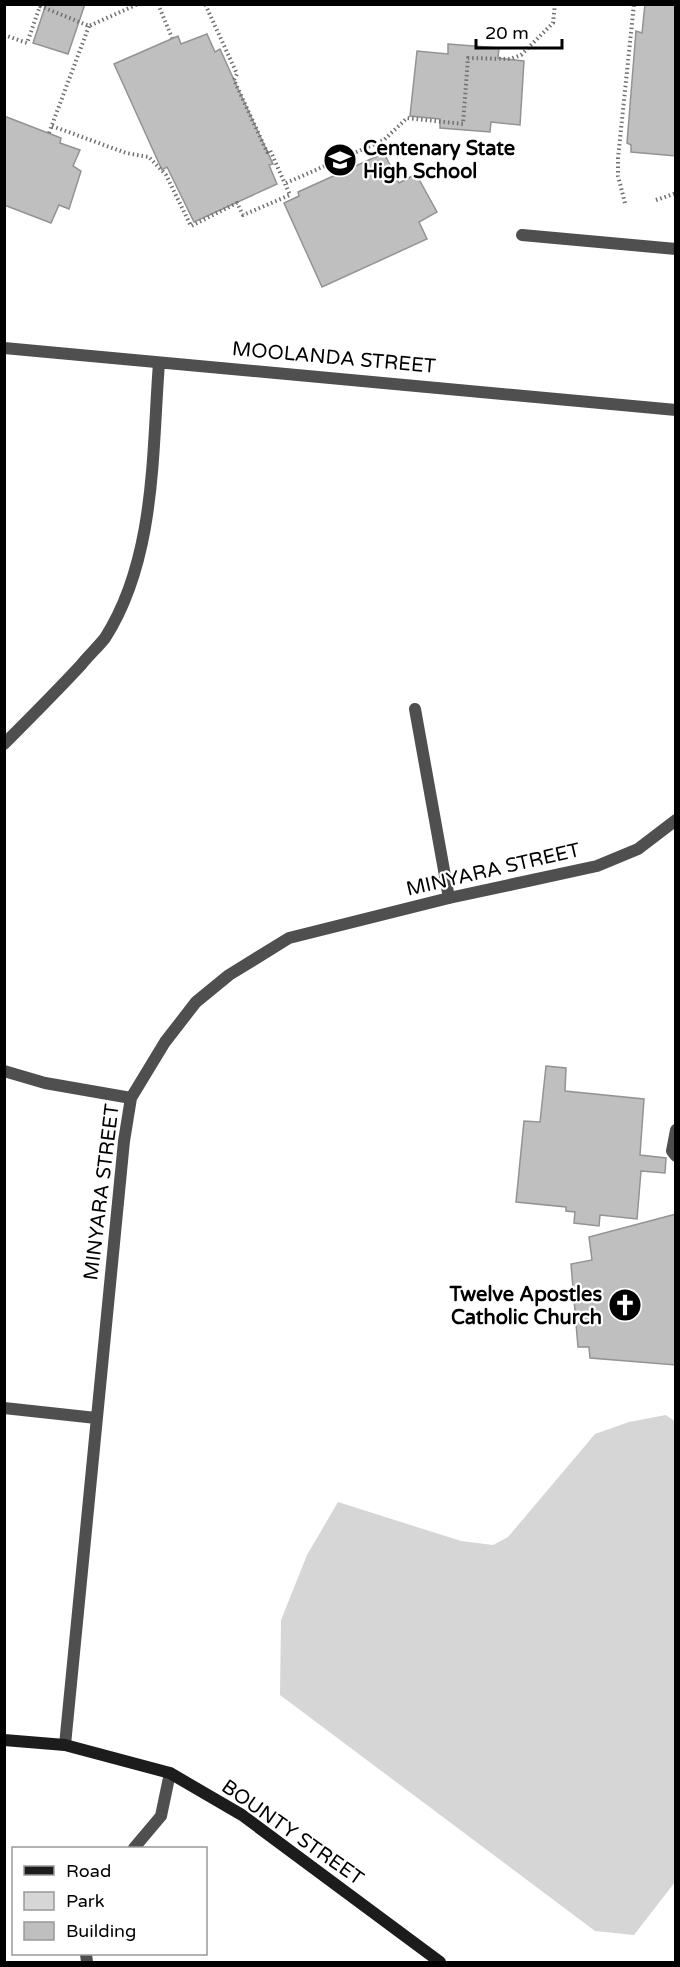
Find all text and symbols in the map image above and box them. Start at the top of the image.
scale bar [476,12,562,50]
text: 20 m [485,22,529,44]
place label: Centenary State High School [363,137,515,184]
school or university icon: Centenary State High School [322,142,358,178]
street label: MOOLANDA STREET [231,337,437,379]
street label: MINYARA STREET [404,838,582,902]
street label: MINYARA STREET [79,1103,125,1282]
place label: Twelve Apostles Catholic Church [449,1283,602,1330]
church icon: Twelve Apostles Catholic Church [607,1287,643,1323]
street label: BOUNTY STREET [217,1775,368,1891]
legend [12,1847,207,1955]
text: Road [66,1860,111,1882]
text: Park [66,1890,105,1912]
text: Building [66,1920,136,1942]

